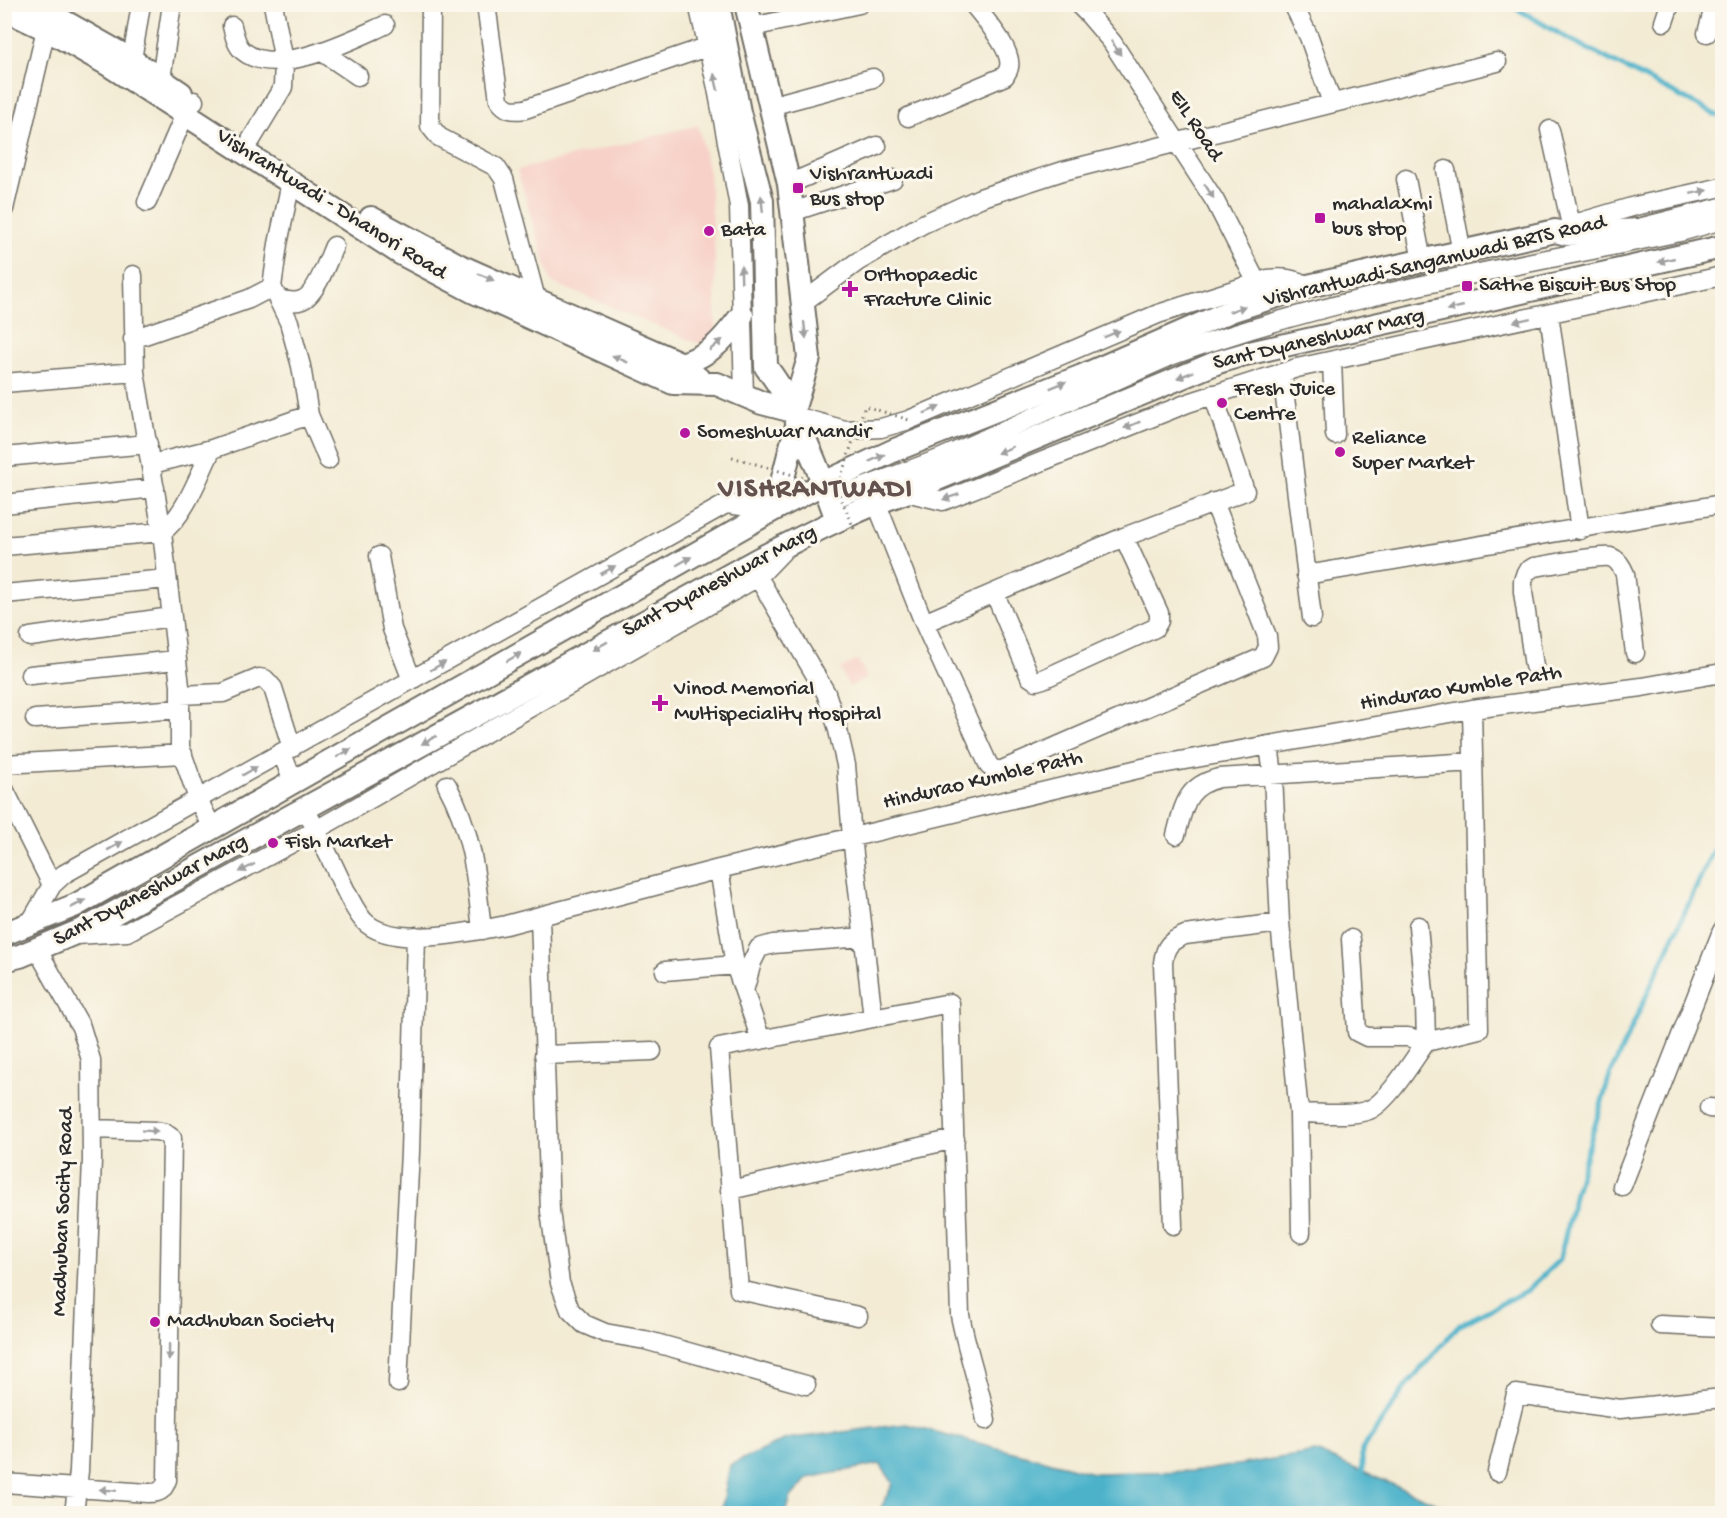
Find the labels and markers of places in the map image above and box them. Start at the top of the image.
place label: Vishrantwadi Bus stop [809,162,933,213]
marker: Vishrantwadi Bus stop [791,181,805,195]
place label: mahalaxmi bus stop [1332,192,1433,243]
marker: mahalaxmi bus stop [1313,211,1327,225]
place label: Bata [720,218,766,244]
marker: Bata [702,224,716,238]
place label: Orthopaedic Fracture Clinic [863,263,992,314]
place label: Sathe Biscuit Bus Stop [1479,273,1676,299]
marker: Sathe Biscuit Bus Stop [1460,279,1474,293]
marker: Orthopaedic Fracture Clinic [841,280,859,298]
place label: Fresh Juice Centre [1233,377,1336,428]
marker: Fresh Juice Centre [1215,396,1229,410]
place label: Someshwar Mandir [697,420,873,446]
marker: Someshwar Mandir [678,426,692,440]
place label: Reliance Super Market [1352,426,1475,477]
marker: Reliance Super Market [1333,445,1347,459]
place label: Vinod Memorial Multispeciality Hospital [673,677,881,728]
marker: Vinod Memorial Multispeciality Hospital [651,694,669,712]
place label: Fish Market [284,830,394,856]
marker: Fish Market [266,836,280,850]
place label: Madhuban Society [167,1309,334,1335]
marker: Madhuban Society [148,1315,162,1329]

